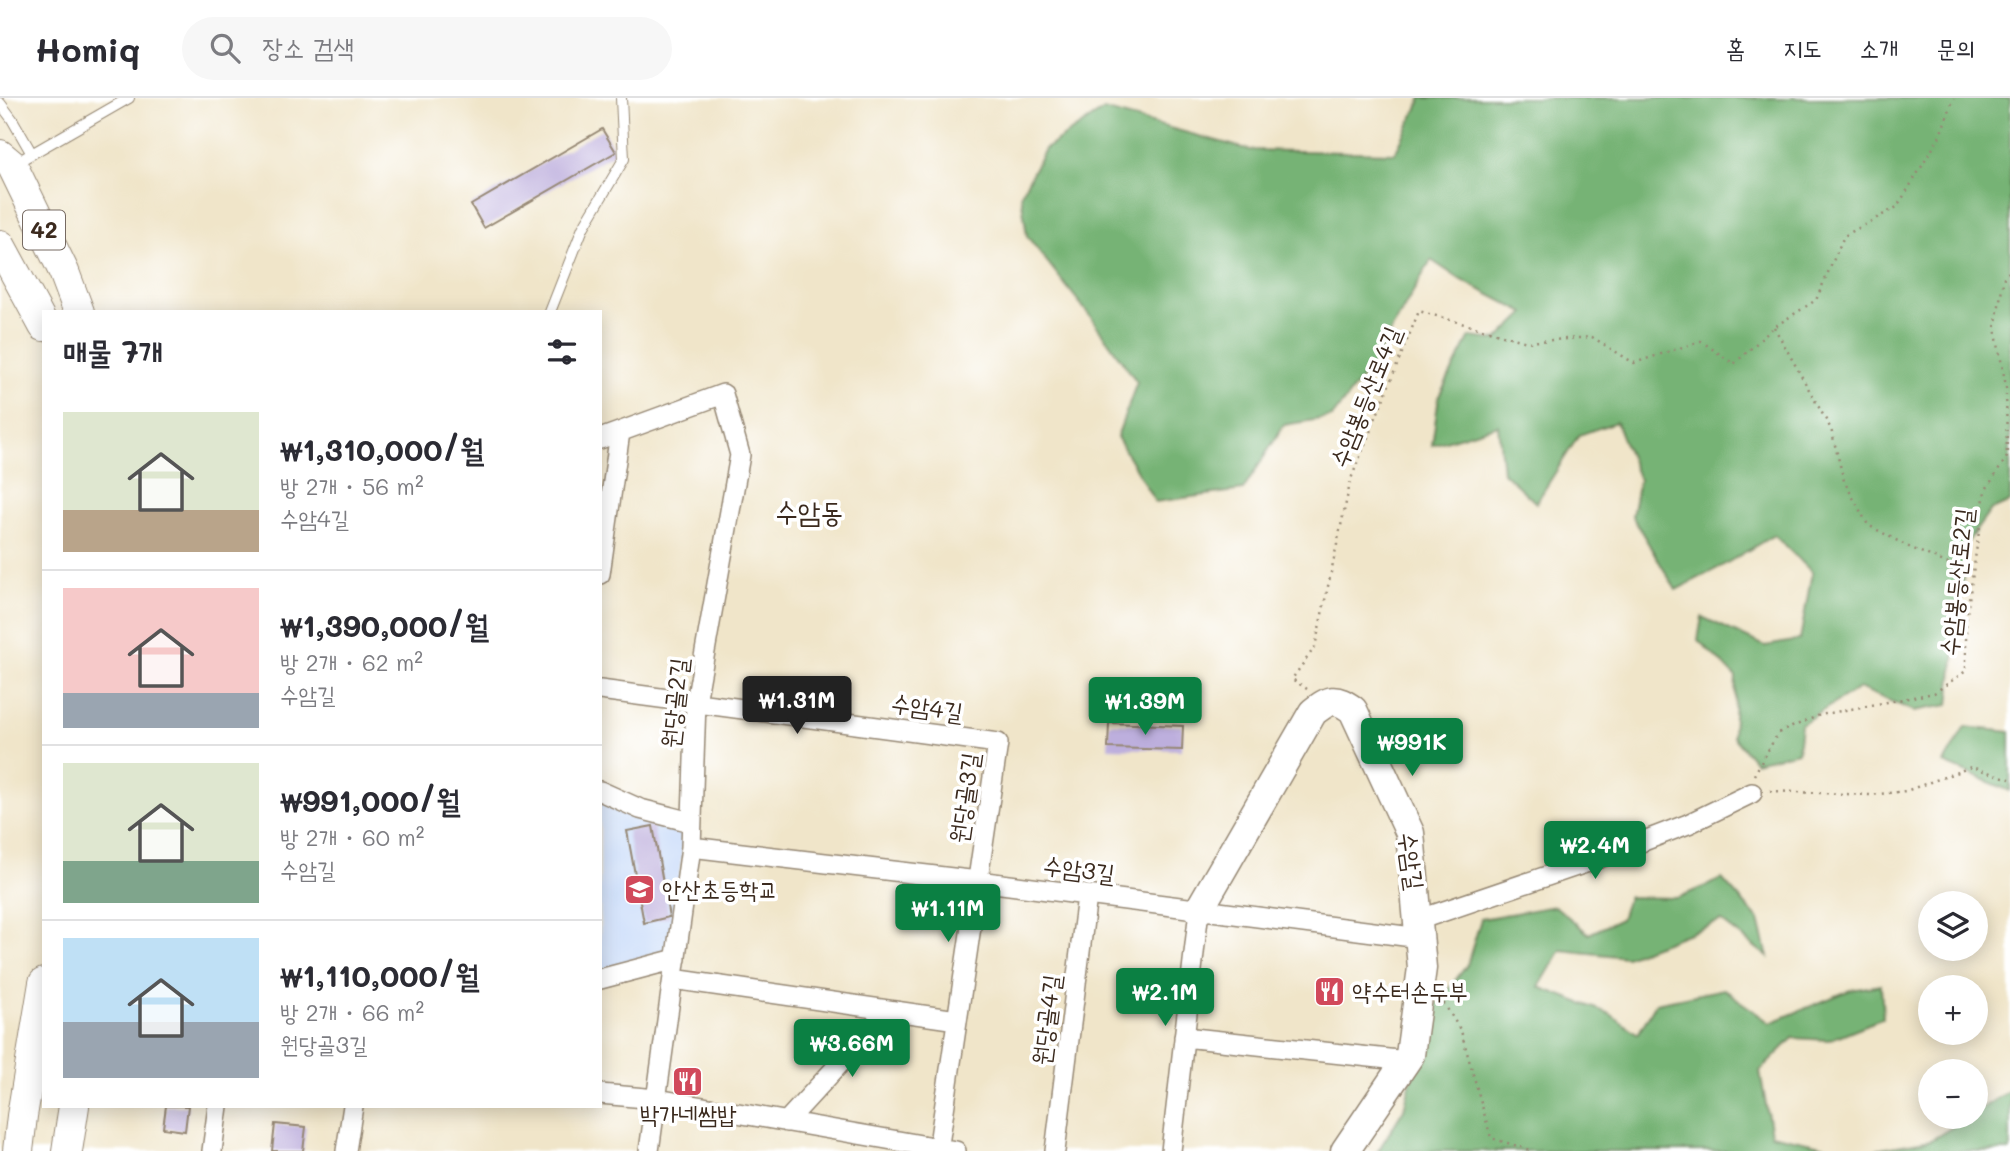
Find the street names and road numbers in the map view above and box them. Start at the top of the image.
road number: 42 [23,211,65,250]
street label: 수암봉등산로4길 [1322,321,1407,471]
street label: 수암봉등산로2길 [1932,506,1979,657]
street label: 원당골2길 [653,656,694,750]
street label: 수암4길 [889,686,965,727]
street label: 원당골3길 [942,750,985,845]
street label: 수암길 [1393,830,1432,892]
street label: 수암3길 [1042,849,1117,888]
street label: 원당골4길 [1025,973,1066,1067]

